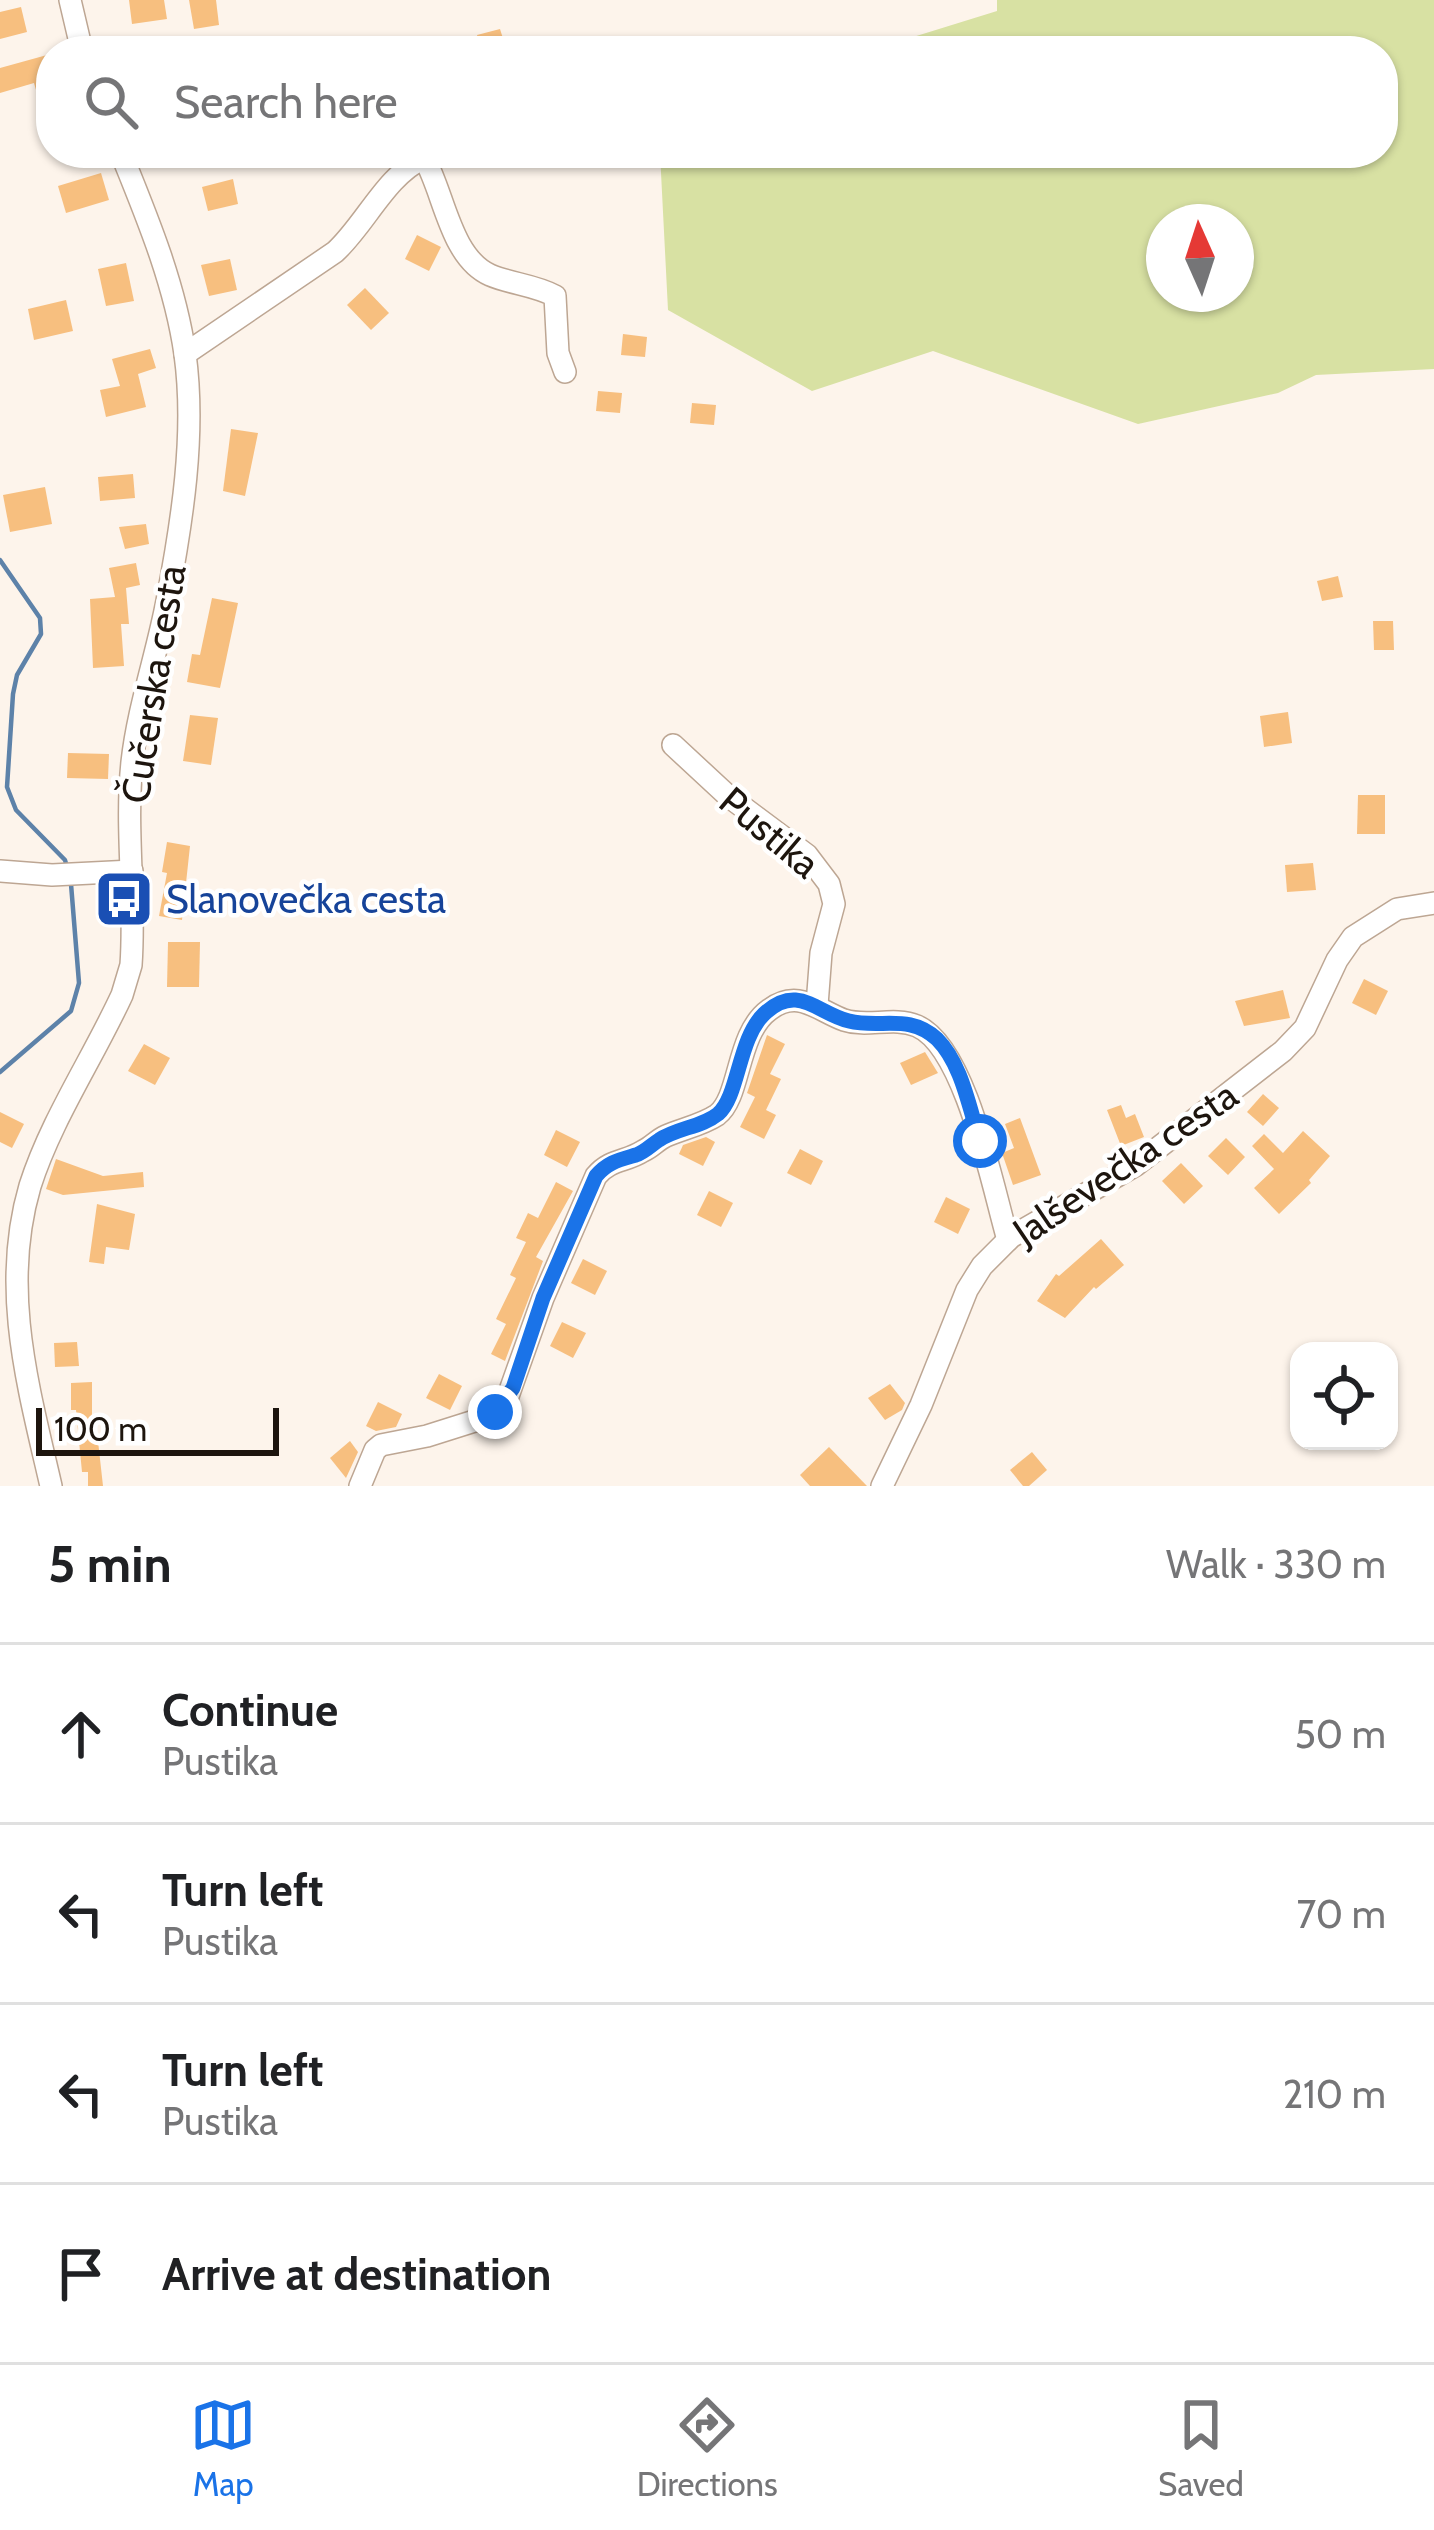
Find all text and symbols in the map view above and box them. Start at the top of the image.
search box [36,36,1398,168]
icon: search [78,69,144,135]
text: Search here [174,75,398,129]
north arrow [1146,204,1254,312]
street label: Čučerska cesta [110,561,196,807]
street label: Pustika [710,776,830,888]
bus stop icon: Slanovečka cesta [93,868,155,930]
place label: Slanovečka cesta [166,875,446,923]
street label: Jalševečka cesta [1003,1070,1246,1256]
route start [953,1114,1007,1168]
map controls [1290,1342,1398,1450]
button: locate [1290,1342,1398,1450]
route end [468,1385,522,1439]
scale bar [36,1402,279,1455]
text: 100 m [54,1409,147,1449]
text: 5 min [48,1533,172,1595]
text: Walk · 330 m [1166,1540,1386,1588]
text: Continue [162,1683,338,1737]
icon: ahead [48,1701,114,1767]
text: 50 m [1295,1710,1386,1758]
text: Pustika [162,1737,278,1785]
text: Turn left [162,1863,324,1917]
icon: left [48,1881,114,1947]
text: 70 m [1297,1890,1386,1938]
text: Pustika [162,1917,278,1965]
text: Turn left [162,2043,324,2097]
icon: left [48,2061,114,2127]
text: 210 m [1283,2070,1386,2118]
text: Pustika [162,2097,278,2145]
icon: arrive [48,2241,114,2307]
text: Arrive at destination [162,2247,551,2301]
tab: Map [190,2392,256,2504]
tab: Directions [637,2392,778,2504]
tab: Saved [1158,2392,1244,2504]

